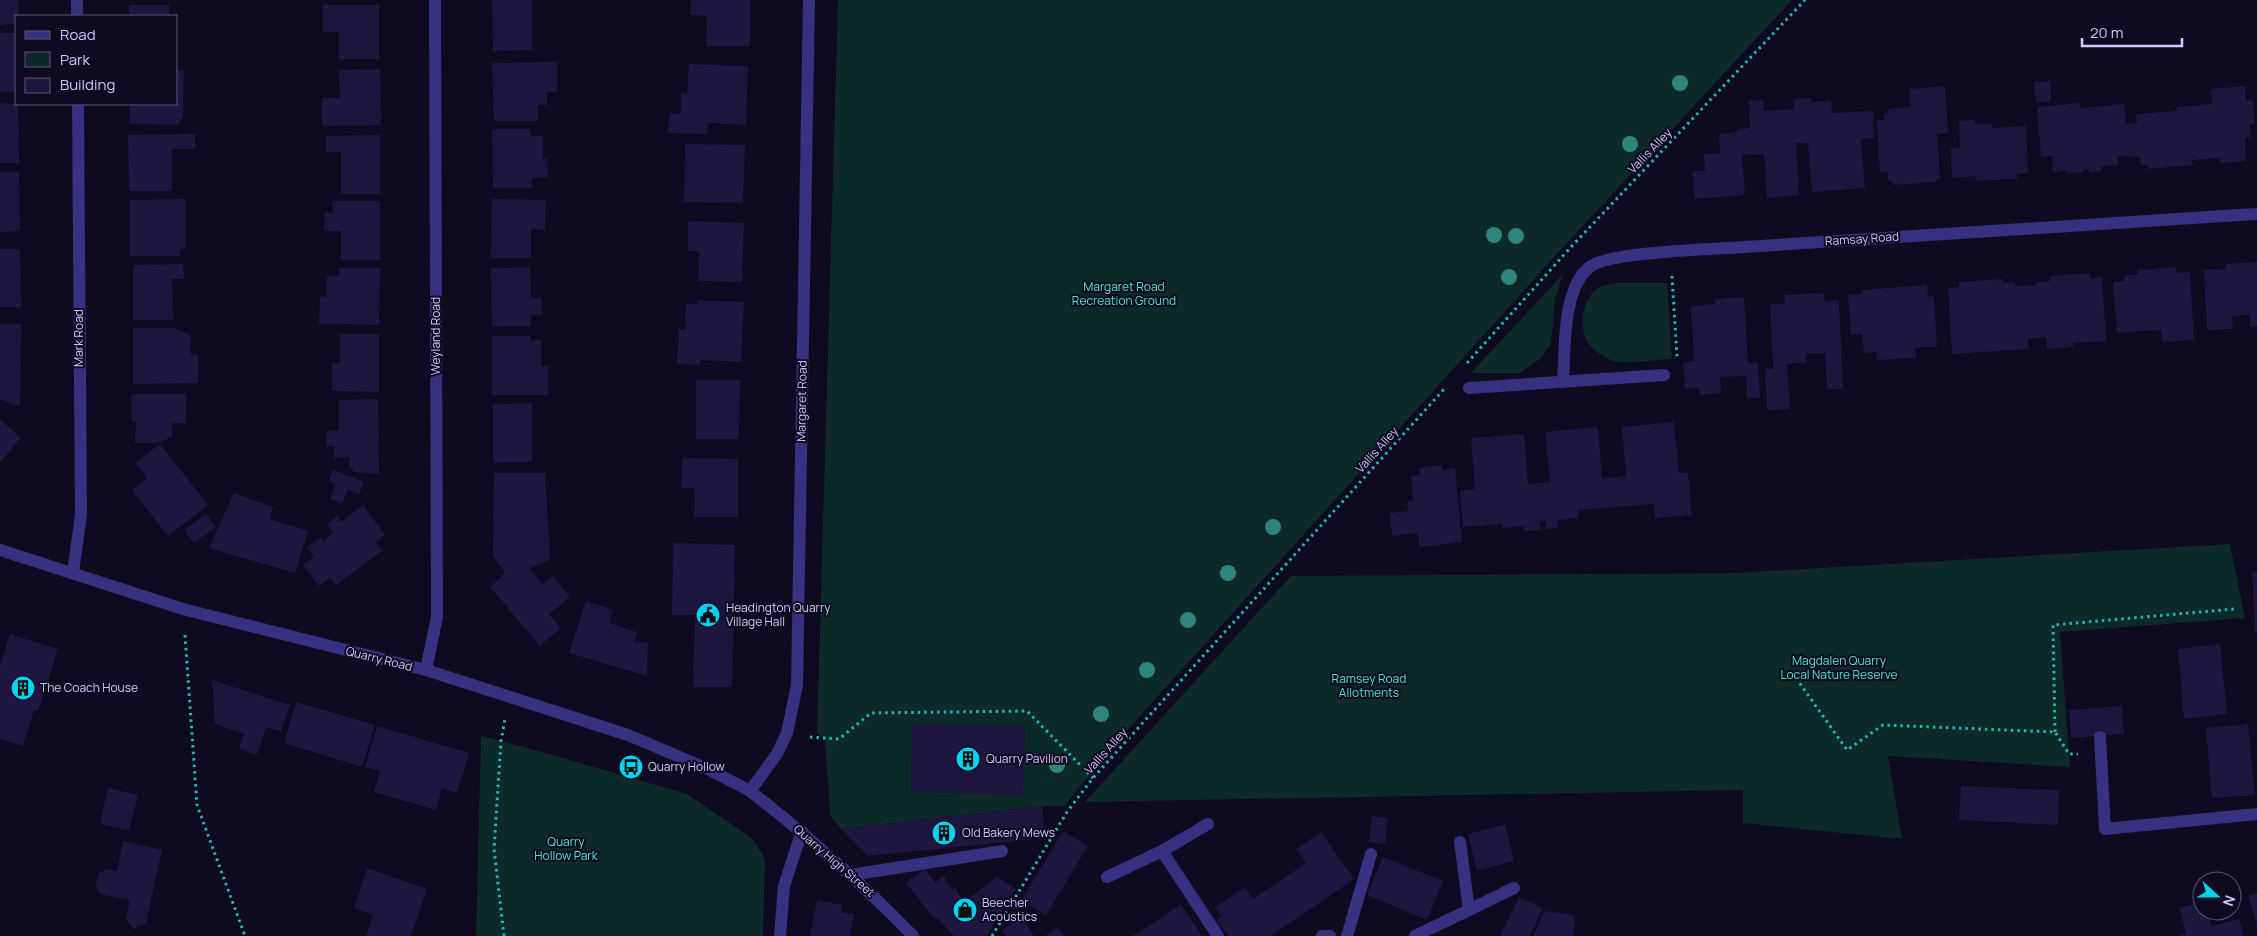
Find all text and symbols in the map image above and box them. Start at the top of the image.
legend [15,15,178,105]
scale bar [2082,15,2182,47]
text: 20 m [2090,22,2123,43]
text: Road [60,24,96,45]
text: Park [60,49,90,70]
text: Building [60,74,115,95]
street label: Vallis Alley [1624,124,1676,177]
street label: Ramsay Road [1824,227,1900,250]
park label: Margaret Road Recreation Ground [1072,278,1176,309]
street label: Weyland Road [427,297,444,375]
street label: Mark Road [70,309,87,367]
street label: Margaret Road [792,360,811,442]
street label: Vallis Alley [1351,422,1402,476]
place label: Headington Quarry Village Hall [726,599,831,630]
public building icon: Headington Quarry Village Hall [695,602,721,628]
street label: Quarry Road [344,642,414,675]
park label: Magdalen Quarry Local Nature Reserve [1780,652,1898,683]
park label: Ramsey Road Allotments [1332,670,1406,701]
building icon: The Coach House [10,675,36,701]
place label: The Coach House [40,679,138,696]
street label: Vallis Alley [1080,723,1131,777]
building icon: Quarry Pavilion [955,746,981,772]
place label: Quarry Pavilion [986,750,1068,767]
bus stop icon: Quarry Hollow [618,754,644,780]
place label: Quarry Hollow [648,758,725,775]
building icon: Old Bakery Mews [931,820,957,846]
street label: Quarry High Street [790,821,879,901]
place label: Old Bakery Mews [962,824,1055,841]
park label: Quarry Hollow Park [534,833,599,864]
north arrow [2192,871,2242,921]
text: N [2219,893,2240,909]
place label: Beecher Acoustics [982,894,1037,925]
shop icon: Beecher Acoustics [952,897,978,923]

